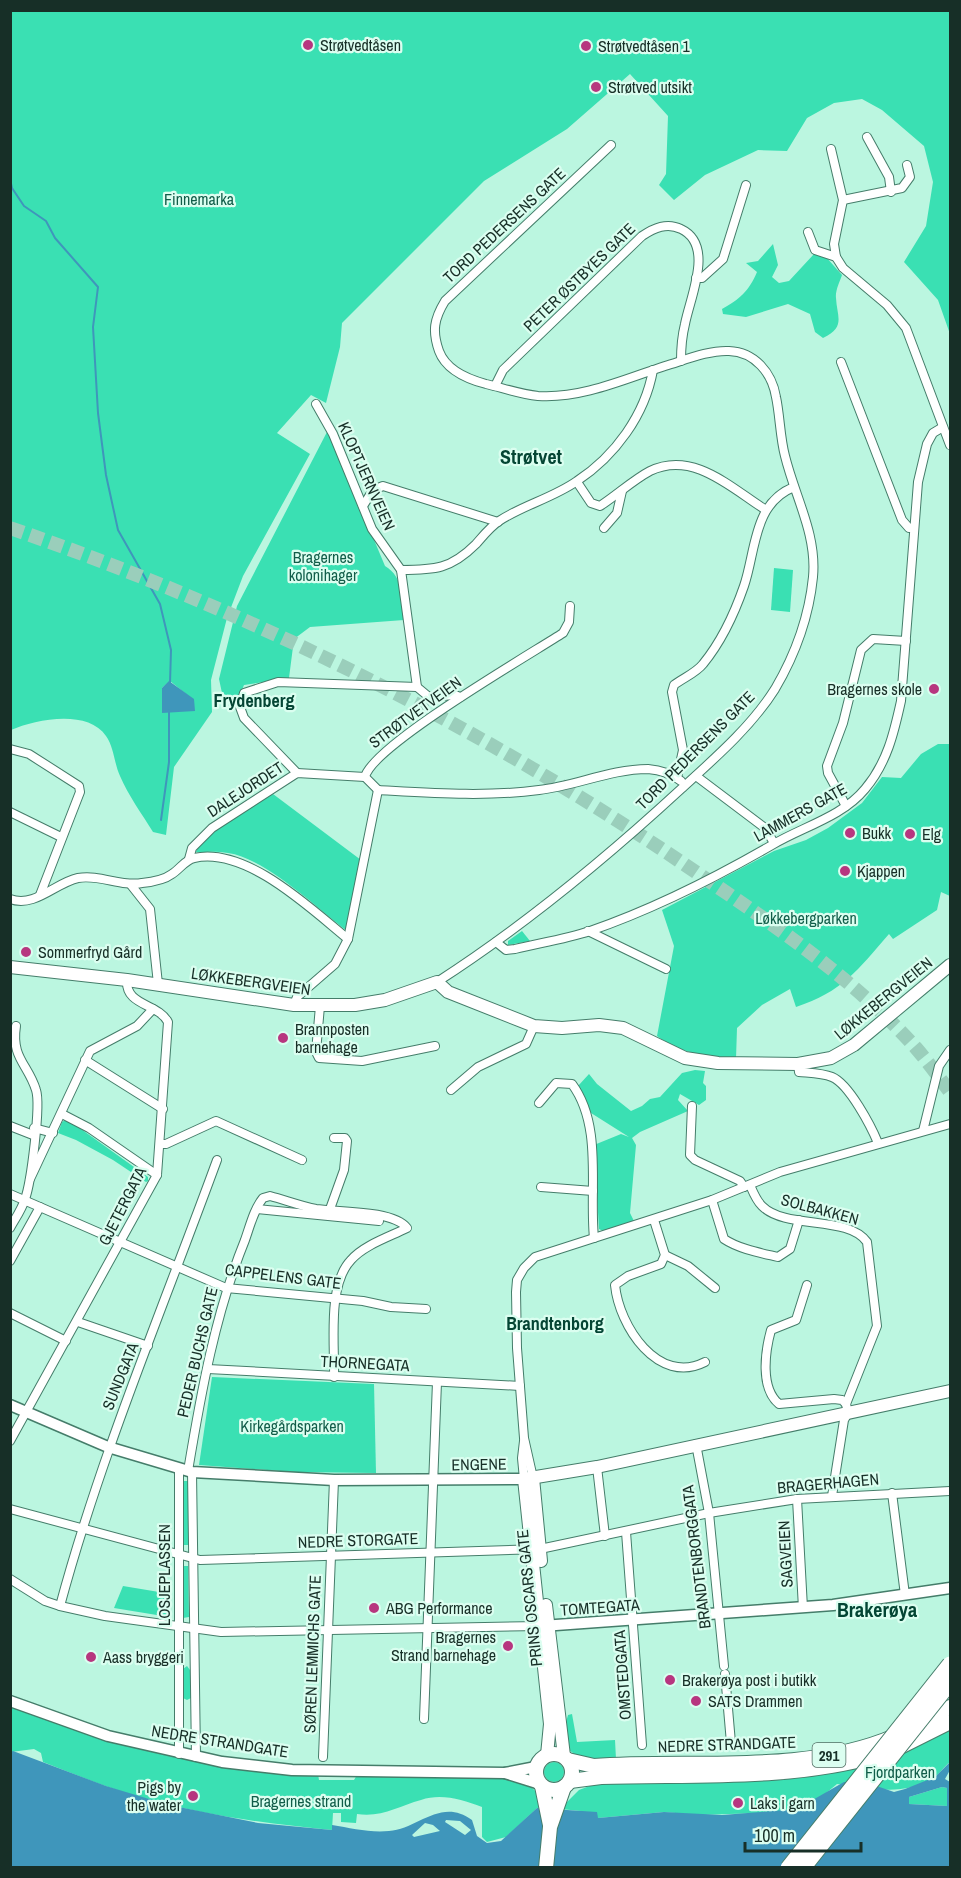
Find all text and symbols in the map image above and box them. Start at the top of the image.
place label: Strøtvedtåsen [320,34,401,56]
place label: Strøtvedtåsen 1 [598,35,691,57]
marker: Strøtvedtåsen [301,38,315,52]
marker: Strøtvedtåsen 1 [579,39,593,53]
place label: Strøtved utsikt [608,76,692,98]
marker: Strøtved utsikt [589,80,603,94]
street label: TORD PEDERSENS GATE [438,162,570,288]
park label: Finnemarka [164,188,235,210]
street label: PETER ØSTBYES GATE [518,218,640,336]
street label: KLOPTJERNVEIEN [333,418,401,534]
district label: Strøtvet [500,443,563,470]
park label: Bragernes kolonihager [289,546,358,586]
street label: STRØTVETVEIEN [364,671,466,753]
place label: Bragernes skole [827,678,922,700]
marker: Bragernes skole [927,682,941,696]
street label: TORD PEDERSENS GATE [631,686,759,814]
district label: Frydenberg [213,688,295,713]
street label: DALEJORDET [203,756,287,822]
street label: LAMMERS GATE [749,777,851,847]
place label: Bukk [862,822,892,844]
place label: Elg [922,823,942,845]
marker: Bukk [843,826,857,840]
marker: Elg [903,827,917,841]
place label: Kjappen [857,860,905,882]
marker: Kjappen [838,864,852,878]
park label: Løkkebergparken [755,907,857,929]
place label: Sommerfryd Gård [38,941,142,963]
marker: Sommerfryd Gård [19,945,33,959]
street label: LØKKEBERGVEIEN [829,952,937,1044]
street label: LØKKEBERGVEIEN [190,962,312,1000]
place label: Brannposten barnehage [295,1018,369,1058]
marker: Brannposten barnehage [276,1031,290,1045]
street label: GJETERGATA [93,1163,151,1249]
street label: SOLBAKKEN [779,1188,861,1230]
street label: CAPPELENS GATE [224,1258,342,1294]
street label: PEDER BUCHS GATE [171,1285,223,1419]
district label: Brandtenborg [506,1311,604,1336]
street label: SUNDGATA [97,1339,144,1413]
street label: THORNEGATA [320,1350,410,1376]
park label: Kirkegårdsparken [240,1415,344,1437]
street label: ENGENE [451,1453,507,1475]
street label: BRAGERHAGEN [776,1468,880,1498]
street label: BRANDTENBORGGATA [676,1484,716,1630]
street label: SAGVEIEN [772,1520,798,1588]
street label: LOSJEPLASSEN [153,1524,175,1626]
street label: NEDRE STORGATE [297,1527,419,1553]
street label: PRINS OSCARS GATE [511,1528,547,1668]
street label: SØREN LEMMICHS GATE [298,1575,326,1733]
street label: TOMTEGATA [560,1593,641,1621]
district label: Brakerøya [837,1596,917,1623]
place label: ABG Performance [385,1597,492,1619]
marker: ABG Performance [367,1601,381,1615]
place label: Bragernes Strand barnehage [391,1626,496,1666]
street label: OMSTEDGATA [608,1629,636,1721]
marker: Bragernes Strand barnehage [501,1639,515,1653]
place label: Aass bryggeri [102,1646,184,1668]
marker: Aass bryggeri [84,1650,98,1664]
place label: Brakerøya post i butikk [682,1669,817,1691]
marker: Brakerøya post i butikk [663,1673,677,1687]
place label: SATS Drammen [708,1690,803,1712]
marker: SATS Drammen [689,1694,703,1708]
street label: NEDRE STRANDGATE [150,1719,290,1763]
street label: NEDRE STRANDGATE [658,1731,796,1757]
road number: 291 [812,1743,846,1767]
park label: Fjordparken [865,1761,935,1783]
place label: Pigs by the water [127,1776,182,1816]
marker: Pigs by the water [186,1789,200,1803]
park label: Bragernes strand [251,1790,351,1812]
place label: Laks i garn [750,1792,815,1814]
marker: Laks i garn [731,1796,745,1810]
scale bar [745,1815,860,1853]
text: 100 m [754,1823,795,1848]

